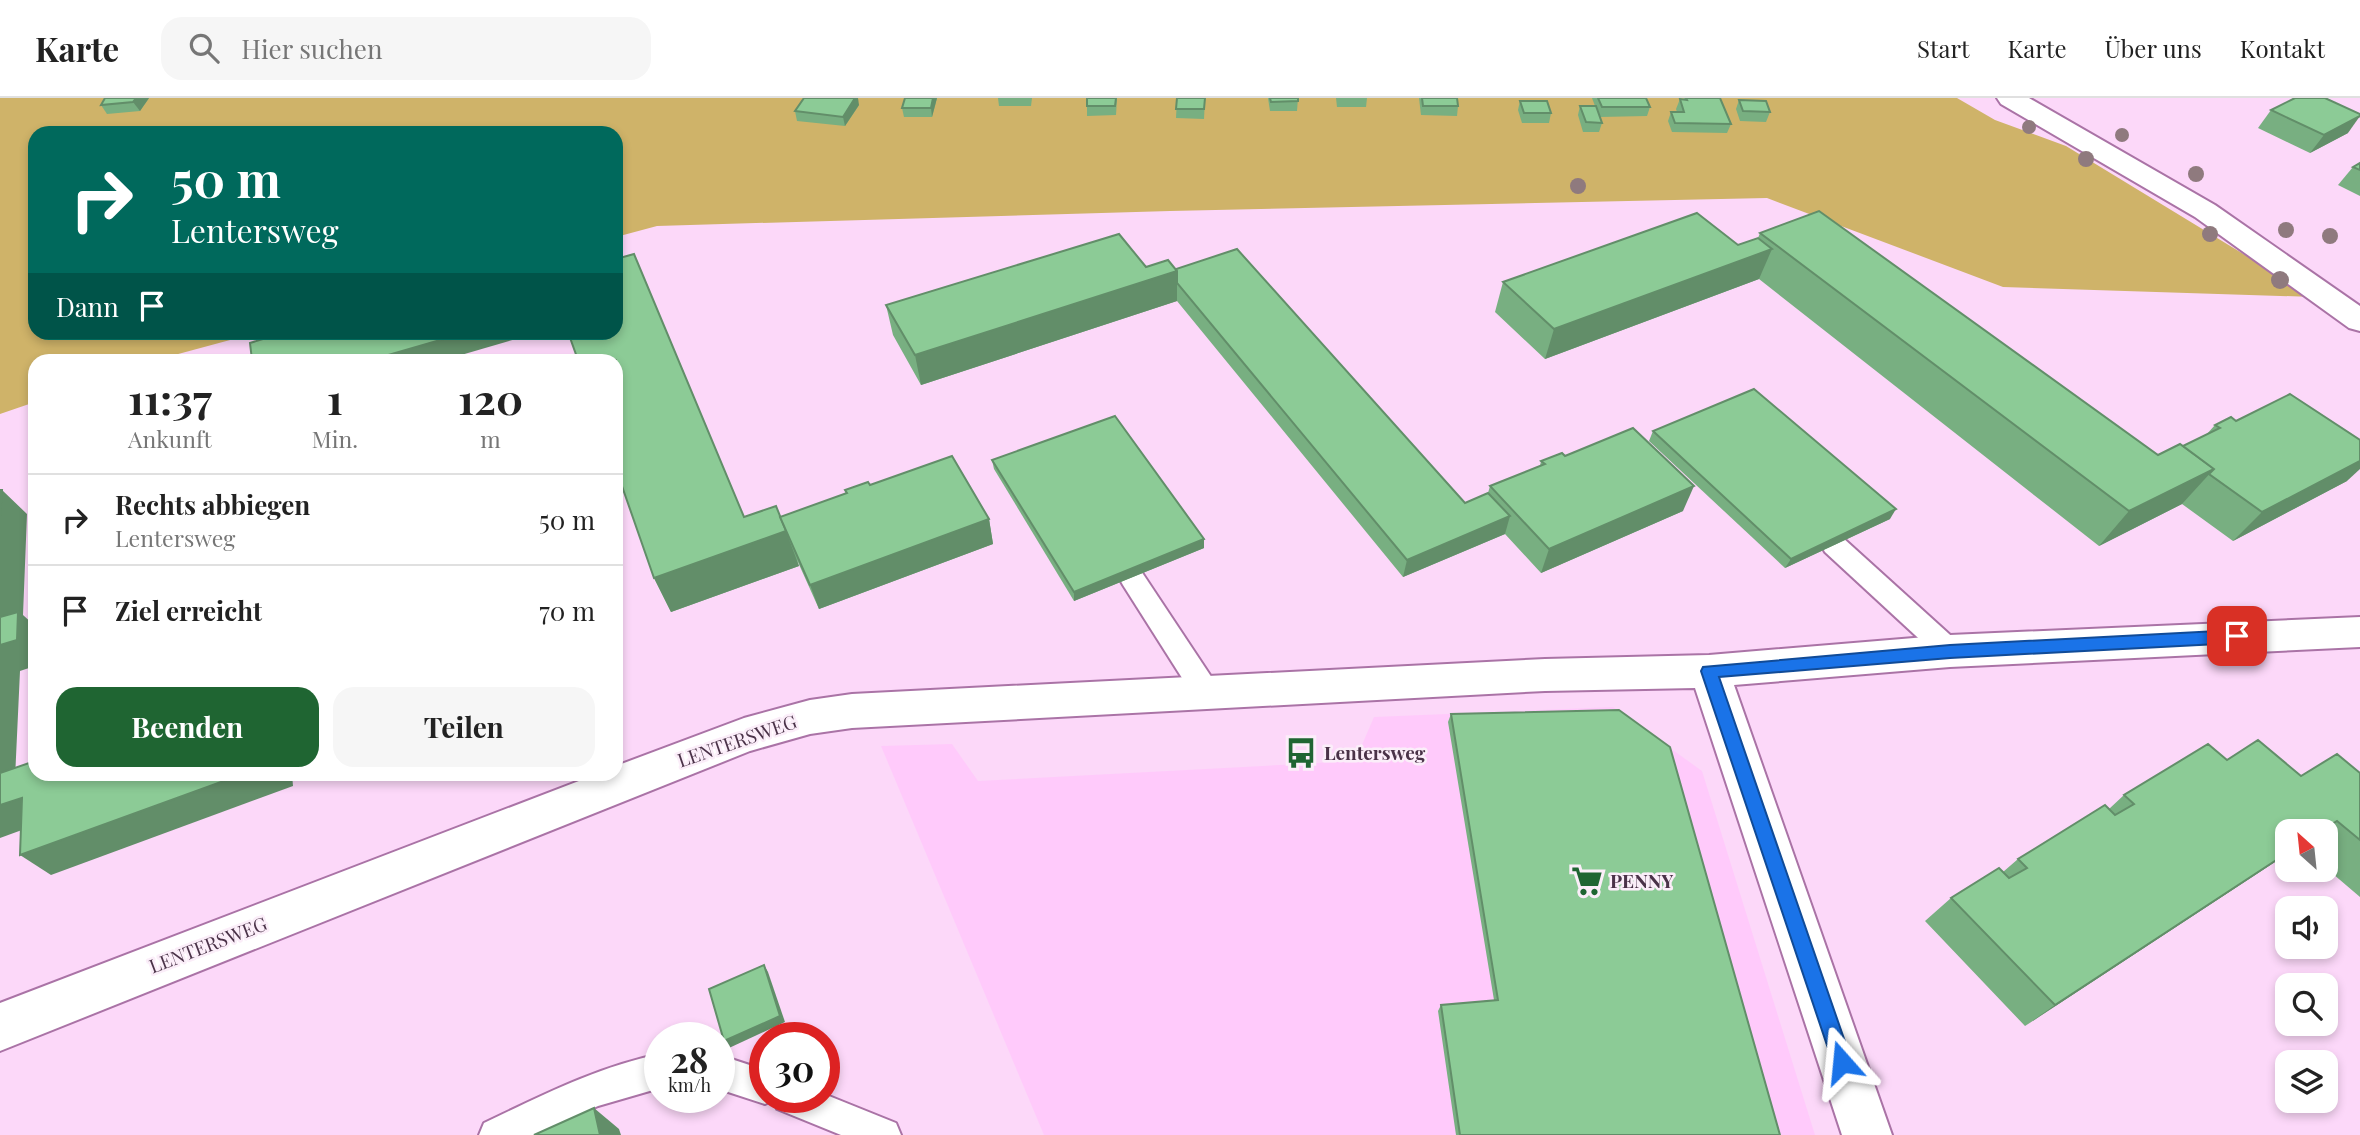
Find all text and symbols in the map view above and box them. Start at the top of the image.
search box [161,17,651,80]
text: Karte [35,26,119,70]
icon: search [185,29,223,67]
text: Hier suchen [241,31,383,66]
text: Start [1917,32,1970,64]
text: Karte [2008,32,2067,64]
text: Über uns [2105,32,2202,64]
text: Kontakt [2240,32,2325,64]
text: 50 m [171,145,281,210]
icon: right [56,154,147,245]
text: Lentersweg [171,208,339,251]
icon: arrive [133,287,171,325]
text: Dann [56,289,119,324]
text: 11:37 [128,370,212,426]
text: 1 [327,370,343,426]
text: 120 [458,370,523,426]
text: Ankunft [128,423,212,454]
text: Min. [312,423,358,454]
text: m [480,423,501,454]
text: Rechts abbiegen [115,487,310,522]
icon: right [56,501,94,539]
text: 50 m [539,502,595,537]
text: Lentersweg [115,522,235,553]
icon: arrive [56,592,94,630]
text: Ziel erreicht [115,593,262,628]
text: 70 m [539,593,595,628]
pin [2207,606,2267,666]
icon: arrive [2218,617,2256,655]
button: Beenden [56,687,319,767]
button: Teilen [333,687,595,767]
street label: LENTERSWEG [674,708,800,773]
bus stop icon: Lentersweg [1284,736,1318,770]
place label: Lentersweg [1324,739,1426,765]
north arrow [2275,819,2338,882]
map controls [2275,819,2338,1113]
supermarket icon: PENNY [1570,864,1604,898]
place label: PENNY [1610,867,1674,893]
button: sound [2275,896,2338,959]
street label: LENTERSWEG [145,910,270,978]
button: search [2275,973,2338,1036]
speed limit sign: 30 [749,1022,840,1113]
position arrow [1805,1025,1879,1099]
text: 28 [671,1035,708,1082]
button: layers [2275,1050,2338,1113]
text: km/h [668,1073,711,1097]

